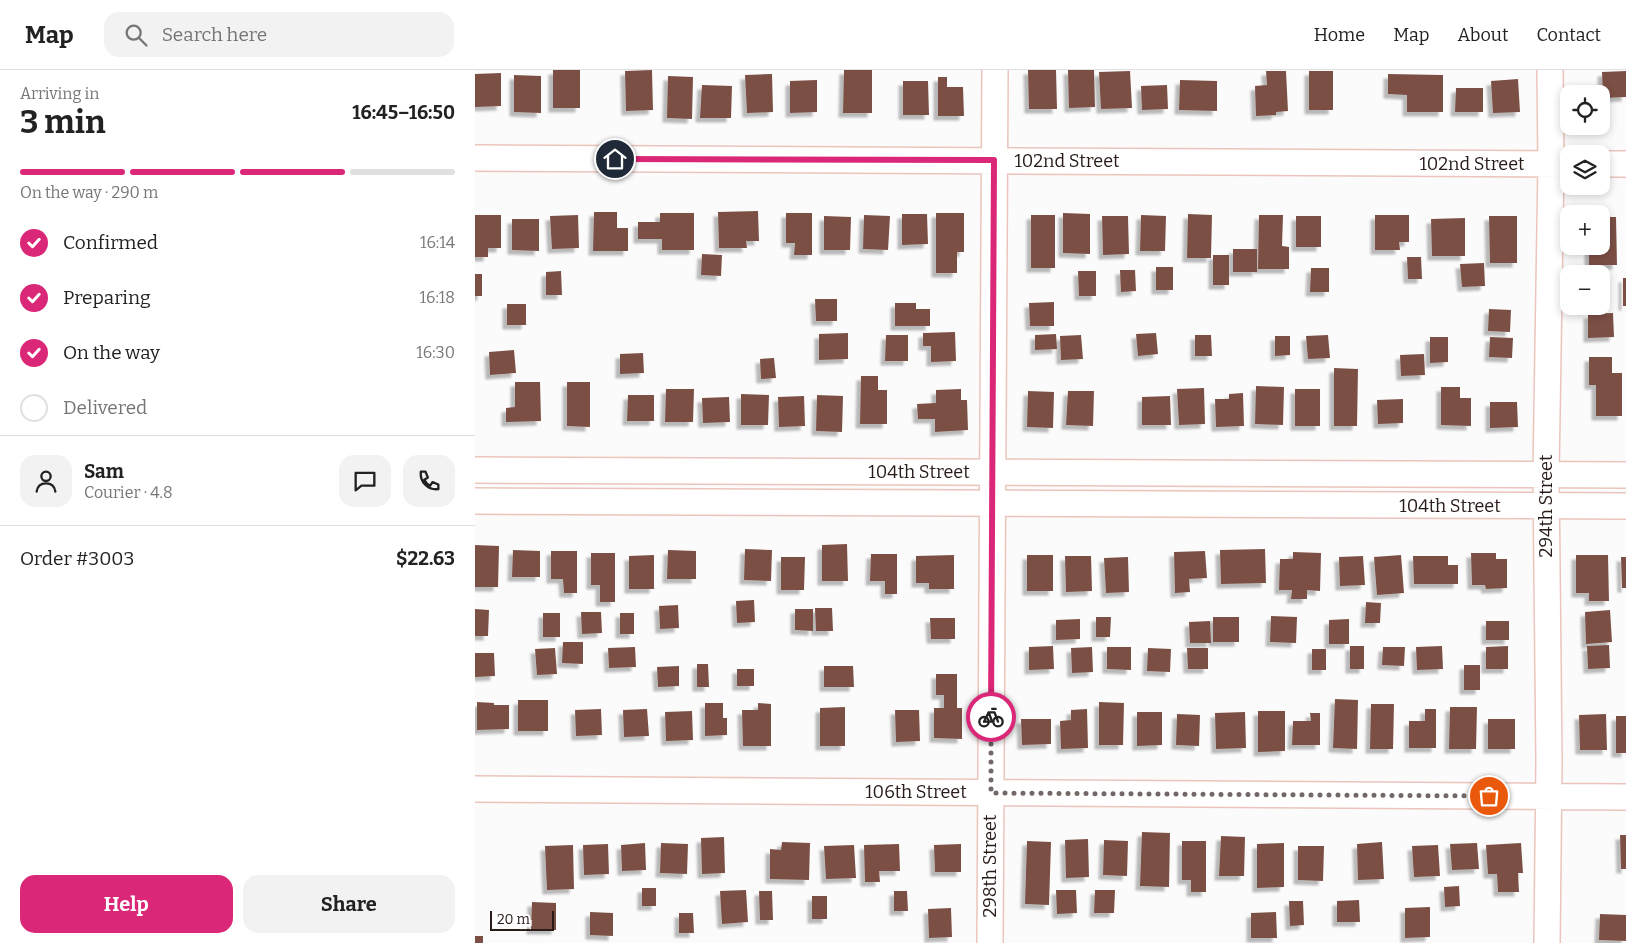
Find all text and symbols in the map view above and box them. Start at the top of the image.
search box [104,12,454,57]
text: Map [25,21,74,49]
icon: search [122,21,150,49]
text: Search here [162,23,267,46]
text: Home [1314,24,1365,46]
text: Map [1393,24,1429,46]
text: About [1457,24,1508,46]
text: Contact [1536,24,1601,46]
text: Arriving in [20,84,99,103]
map controls [1560,85,1610,315]
button: locate [1560,85,1610,135]
text: 16:45–16:50 [352,101,455,124]
text: 3 min [20,103,106,141]
pin [594,138,636,180]
icon: home [601,145,629,173]
button: layers [1560,145,1610,195]
street label: 102nd Street [1014,150,1120,172]
street label: 102nd Street [1419,153,1525,175]
text: On the way · 290 m [20,183,158,202]
button: + [1560,205,1610,255]
icon: check [20,229,48,257]
text: Confirmed [63,231,158,254]
text: 16:14 [420,233,455,252]
button: − [1560,265,1610,315]
icon: check [20,284,48,312]
text: Preparing [63,286,151,309]
text: 16:18 [420,288,455,307]
icon: check [20,339,48,367]
text: On the way [63,341,160,364]
text: 16:30 [416,343,455,362]
text: Delivered [63,396,147,419]
street label: 294th Street [1535,454,1557,557]
button: person [20,455,72,507]
button: chat [339,455,391,507]
button: phone [403,455,455,507]
text: Sam [84,460,124,483]
street label: 104th Street [868,461,970,483]
text: Courier · 4.8 [84,483,173,502]
street label: 104th Street [1399,495,1501,517]
text: Order #3003 [20,547,134,570]
text: $22.63 [396,547,455,570]
courier [966,692,1016,742]
icon: bike [977,703,1005,731]
pin [1468,775,1510,817]
street label: 106th Street [865,781,967,803]
icon: bag [1475,782,1503,810]
street label: 298th Street [979,814,1001,917]
button: Help [20,875,233,933]
button: Share [243,875,455,933]
scale bar [490,908,554,931]
text: 20 m [497,911,530,928]

